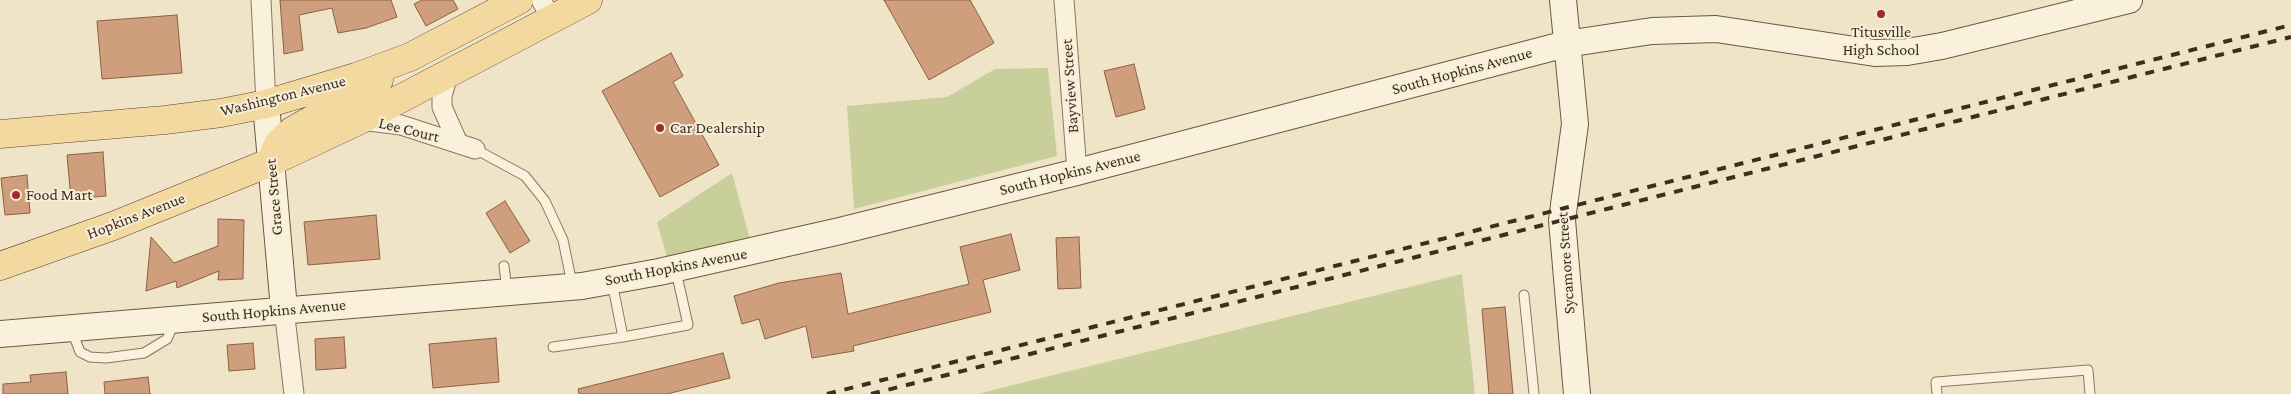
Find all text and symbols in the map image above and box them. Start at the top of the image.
marker: Titusville High School [1875,8,1887,20]
place label: Titusville High School [1843,22,1919,60]
street label: Bayview Street [1057,38,1083,134]
street label: South Hopkins Avenue [1390,43,1534,99]
street label: Washington Avenue [218,71,348,121]
street label: Lee Court [377,113,441,147]
place label: Car Dealership [670,118,765,138]
marker: Car Dealership [654,122,666,134]
street label: South Hopkins Avenue [998,146,1142,200]
street label: Grace Street [261,158,287,236]
place label: Food Mart [26,185,92,205]
street label: Hopkins Avenue [84,188,188,244]
marker: Food Mart [10,189,22,201]
street label: Sycamore Street [1553,211,1579,315]
street label: South Hopkins Avenue [603,244,749,290]
street label: South Hopkins Avenue [201,295,347,327]

